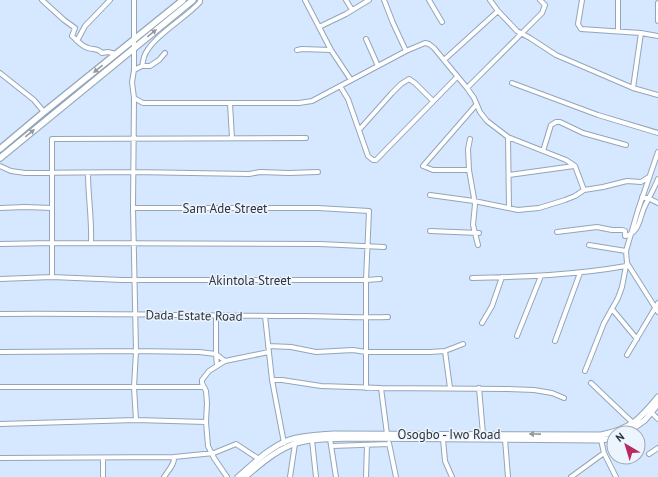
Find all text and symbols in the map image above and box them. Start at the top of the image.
one-way arrow [147,29,158,37]
one-way arrow [92,64,103,73]
one-way arrow [24,128,35,137]
street label: Sam Ade Street [183,200,268,217]
street label: Akintola Street [209,272,292,289]
street label: Dada Estate Road [145,306,243,325]
north arrow [606,425,646,465]
street label: Osogbo - Iwo Road [398,426,501,443]
text: N [613,429,627,445]
one-way arrow [528,431,541,437]

